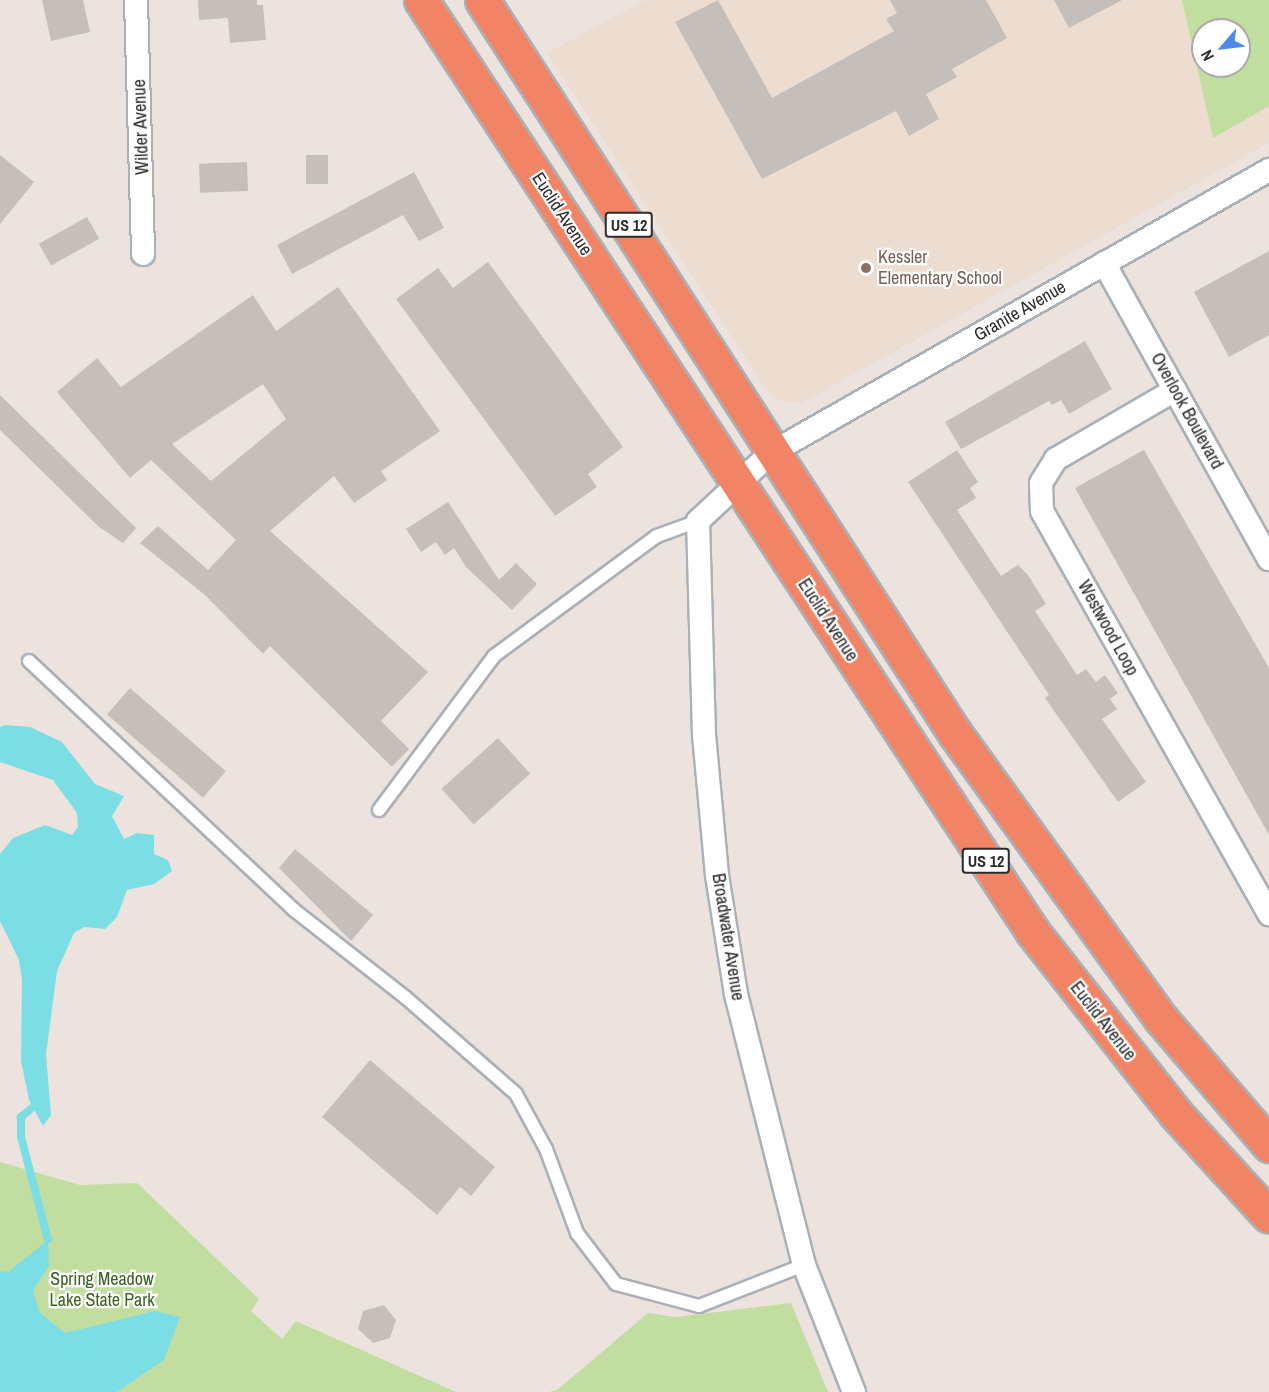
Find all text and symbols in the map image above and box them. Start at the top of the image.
north arrow [1191,18,1251,78]
text: N [1195,46,1219,65]
street label: Wilder Avenue [129,78,153,176]
street label: Euclid Avenue [527,168,597,260]
road number: US 12 [604,212,654,238]
place label: Kessler Elementary School [878,247,1002,290]
marker: Kessler Elementary School [859,261,873,275]
street label: Granite Avenue [970,276,1070,346]
street label: Overlook Boulevard [1146,349,1228,473]
street label: Euclid Avenue [793,574,863,666]
street label: Westwood Loop [1073,577,1143,679]
road number: US 12 [960,848,1012,874]
street label: Broadwater Avenue [707,871,749,1003]
street label: Euclid Avenue [1065,977,1141,1065]
park label: Spring Meadow Lake State Park [49,1269,155,1312]

